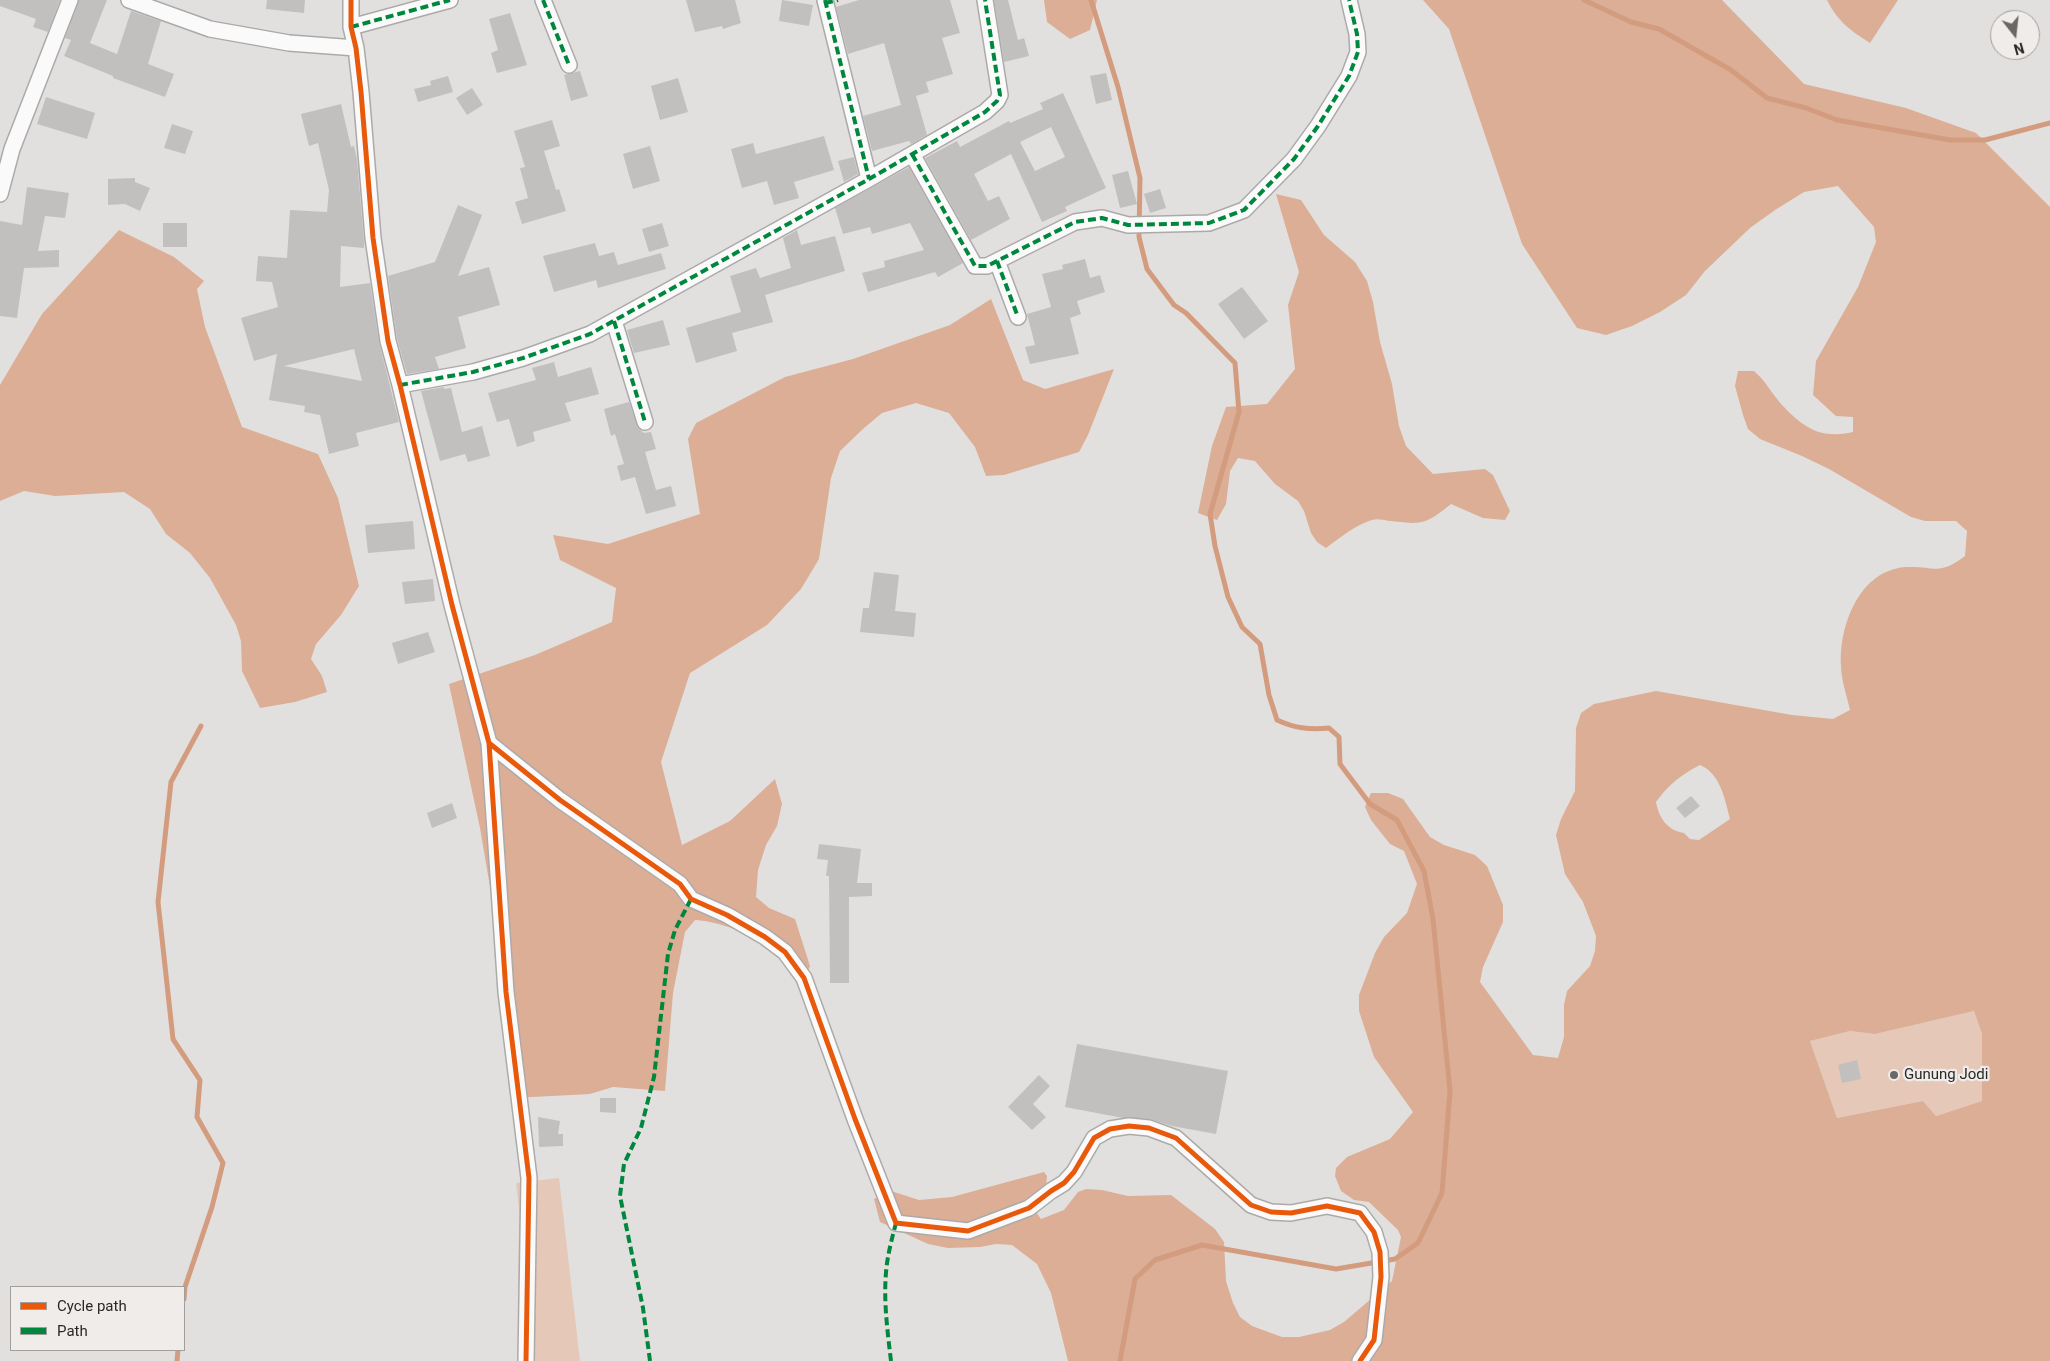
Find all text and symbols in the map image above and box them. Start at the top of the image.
north arrow [1990,10,2040,60]
text: N [2012,39,2026,58]
place label: Gunung Jodi [1904,1066,1988,1084]
marker: Gunung Jodi [1888,1069,1900,1081]
legend [10,1286,185,1351]
text: Cycle path [57,1297,127,1315]
text: Path [57,1322,88,1340]

